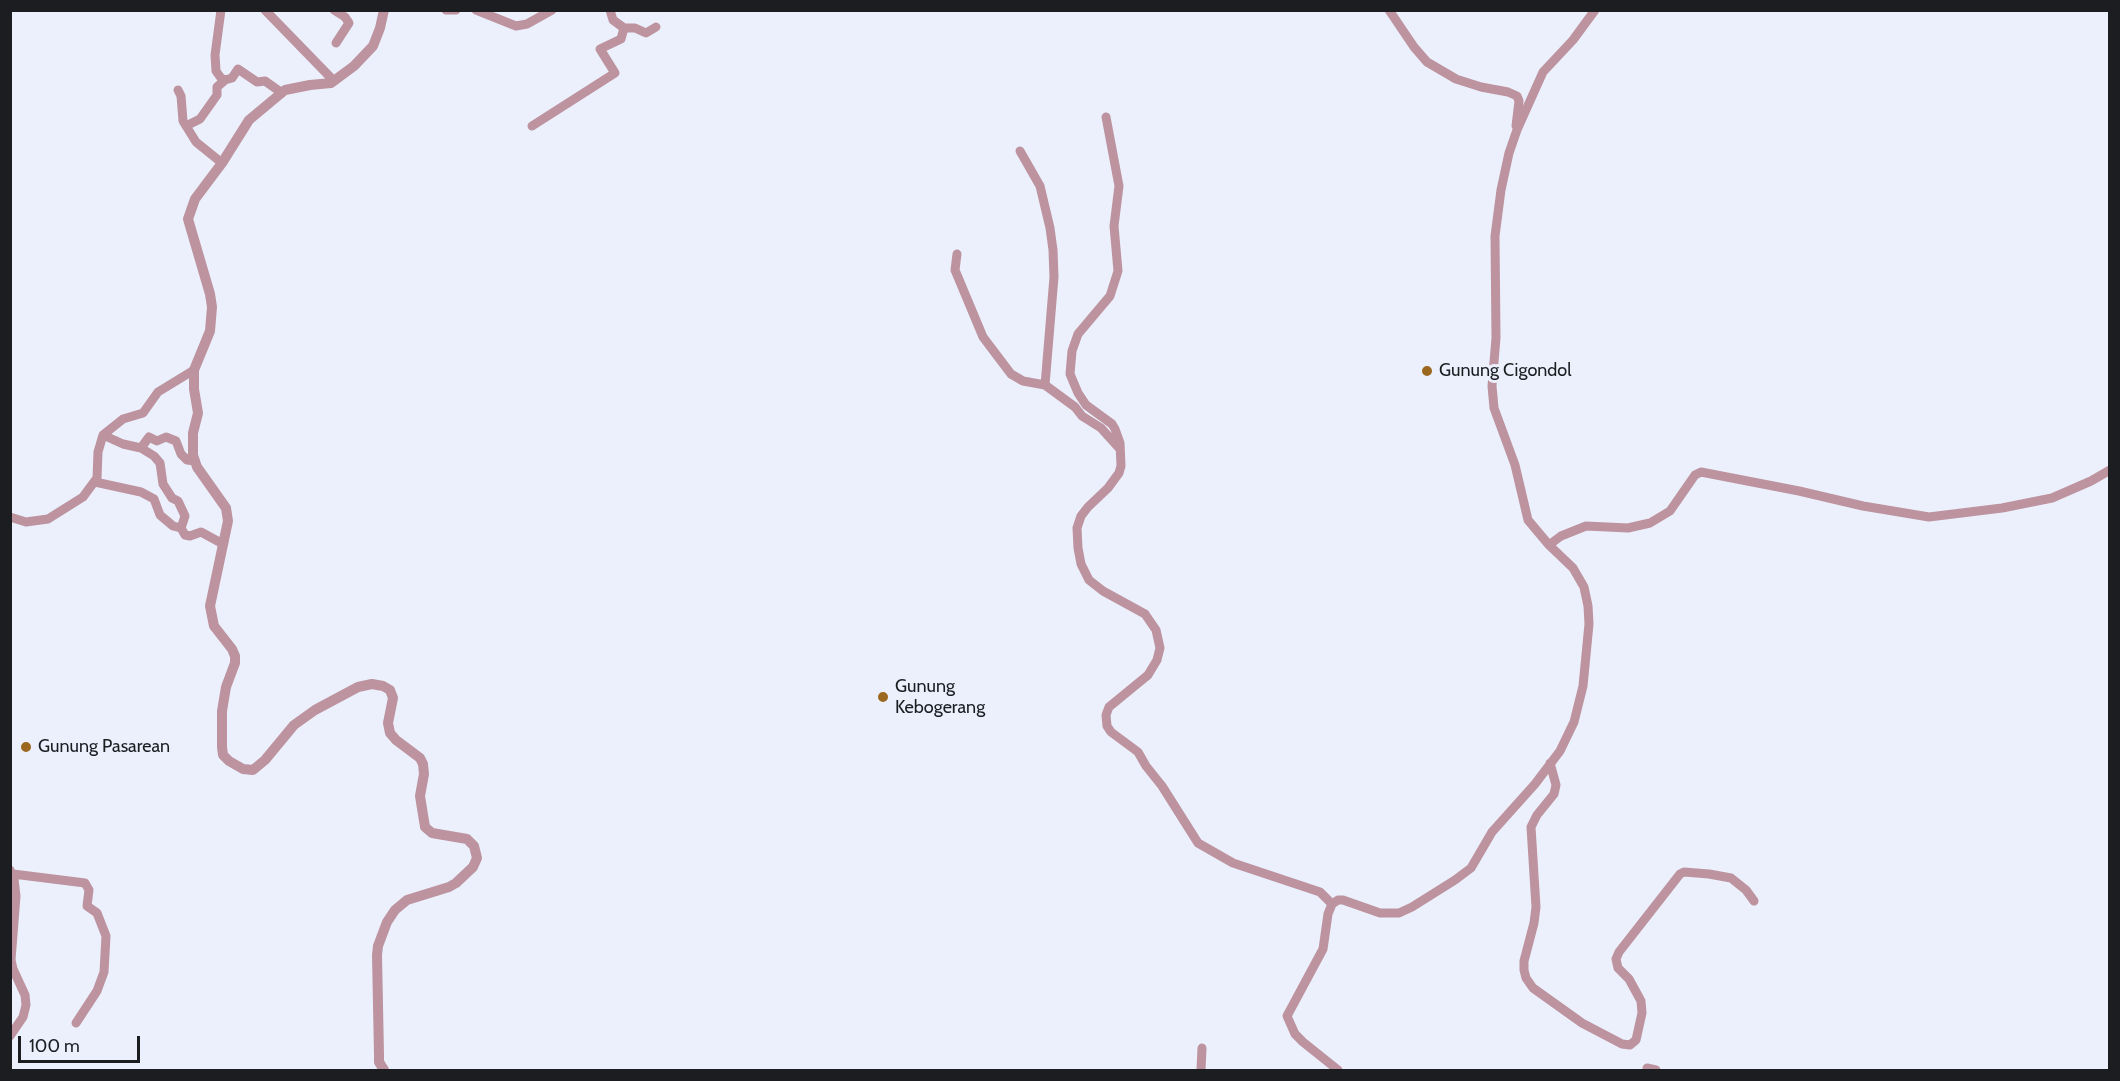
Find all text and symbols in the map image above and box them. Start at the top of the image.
place label: Gunung Cigondol [1439,360,1571,382]
marker: Gunung Cigondol [1420,364,1434,378]
place label: Gunung Kebogerang [895,676,985,718]
marker: Gunung Kebogerang [876,690,890,704]
place label: Gunung Pasarean [38,736,170,758]
marker: Gunung Pasarean [19,740,33,754]
scale bar [21,1024,142,1062]
text: 100 m [29,1035,80,1057]

